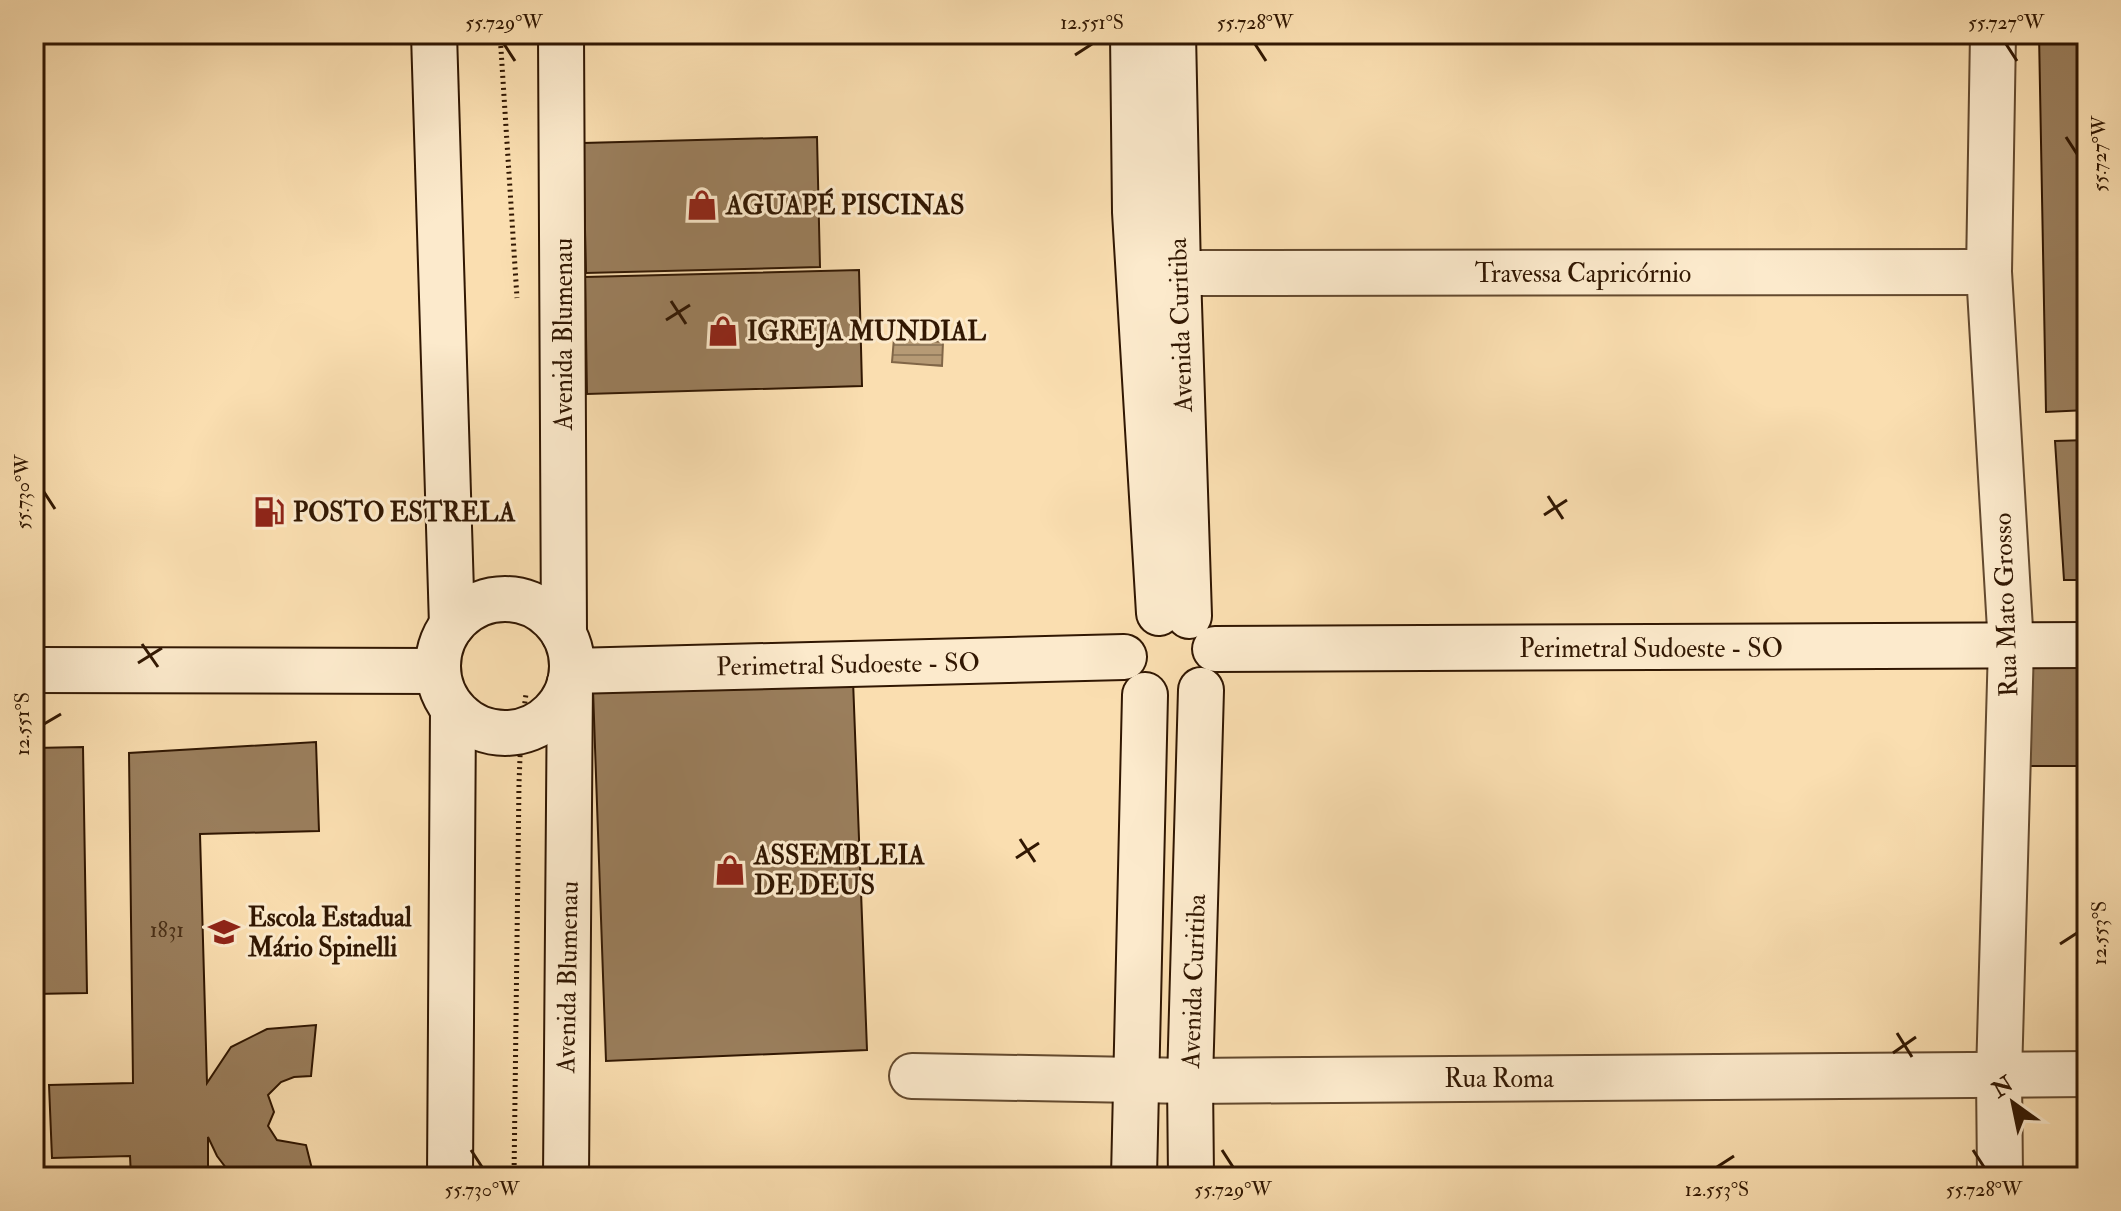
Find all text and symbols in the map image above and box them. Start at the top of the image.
text: 55.729°W [465,10,543,35]
text: 12.551°S [1060,10,1124,35]
text: 55.728°W [1217,10,1294,35]
text: 55.727°W [1968,10,2045,35]
text: 55.727°W [2087,115,2112,192]
place label: AGUAPÉ PISCINAS [725,187,964,222]
shop icon: AGUAPÉ PISCINAS [685,188,719,222]
street label: Avenida Curitiba [1162,237,1200,414]
street label: Avenida Blumenau [548,238,580,431]
street label: Travessa Capricórnio [1475,258,1691,291]
shop icon: IGREJA MUNDIAL [706,314,740,348]
place label: IGREJA MUNDIAL [747,316,986,348]
text: 55.730°W [10,454,35,529]
fuel station icon: POSTO ESTRELA [252,495,286,529]
place label: POSTO ESTRELA [293,497,516,529]
street label: Rua Mato Grosso [1987,512,2025,698]
street label: Perimetral Sudoeste - SO [1519,633,1783,665]
street label: Perimetral Sudoeste - SO [716,647,980,683]
text: 12.551°S [10,692,35,756]
place label: ASSEMBLEIA DE DEUS [753,840,925,902]
shop icon: ASSEMBLEIA DE DEUS [713,853,747,887]
street label: Avenida Blumenau [550,881,586,1074]
street label: Avenida Curitiba [1175,893,1213,1070]
text: 12.553°S [2087,901,2112,965]
place label: Escola Estadual Mário Spinelli [247,902,412,965]
school or university icon: Escola Estadual Mário Spinelli [207,915,241,949]
house number: 1831 [150,916,184,944]
street label: Rua Roma [1444,1063,1554,1095]
north arrow [1973,1063,2053,1143]
text: N [1986,1070,2019,1105]
text: 55.730°W [445,1177,520,1202]
text: 55.729°W [1194,1177,1272,1202]
text: 12.553°S [1685,1177,1749,1202]
text: 55.728°W [1946,1177,2023,1202]

